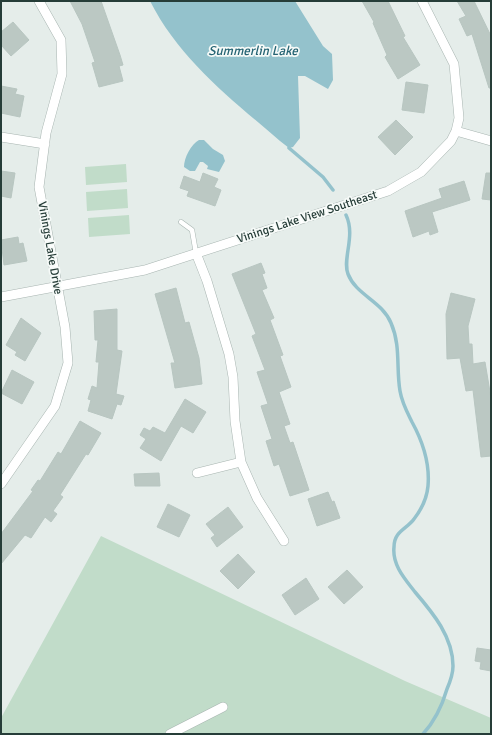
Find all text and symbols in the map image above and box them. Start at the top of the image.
water label: Summerlin Lake [208,43,299,59]
street label: Vinings Lake View Southeast [235,187,379,247]
street label: Vinings Lake Drive [34,200,66,296]

